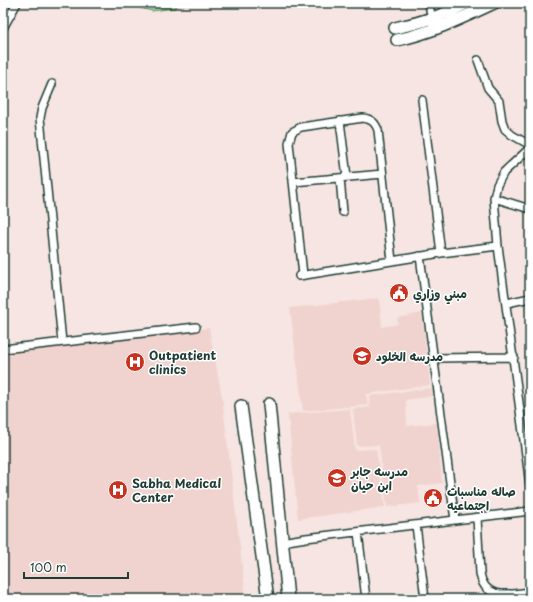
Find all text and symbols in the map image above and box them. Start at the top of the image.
public building icon: مبني وزاري [388,282,410,304]
place label: مبني وزاري [413,284,467,305]
school or university icon: مدرسه الخلود [351,345,373,367]
place label: Outpatient clinics [149,346,216,378]
place label: مدرسه الخلود [376,347,443,365]
hospital icon: Outpatient clinics [124,351,146,373]
place label: مدرسه جابر ابن حيان [350,462,408,494]
school or university icon: مدرسه جابر ابن حيان [326,467,348,489]
place label: Sabha Medical Center [132,474,221,506]
hospital icon: Sabha Medical Center [107,479,129,501]
place label: صاله مناسبات اجتماعيه [447,482,516,514]
public building icon: صاله مناسبات اجتماعيه [422,487,444,509]
scale bar [24,554,128,580]
text: 100 m [30,558,67,576]

